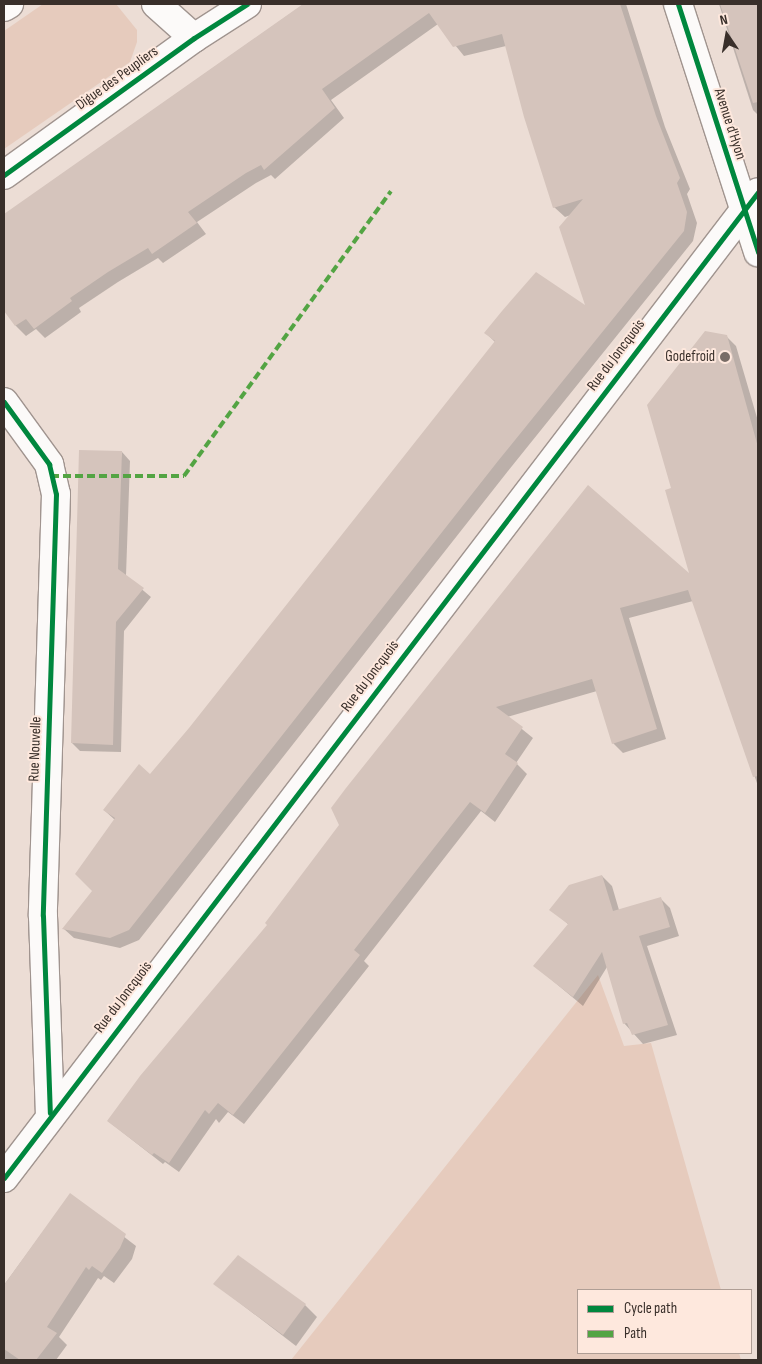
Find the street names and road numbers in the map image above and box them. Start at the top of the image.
street label: Digue des Peupliers [72,42,162,114]
street label: Avenue d'Hyon [710,86,750,162]
street label: Rue du Joncquois [583,316,649,394]
street label: Rue du Joncquois [337,637,403,715]
street label: Rue Nouvelle [25,716,45,782]
street label: Rue du Joncquois [90,958,156,1036]

